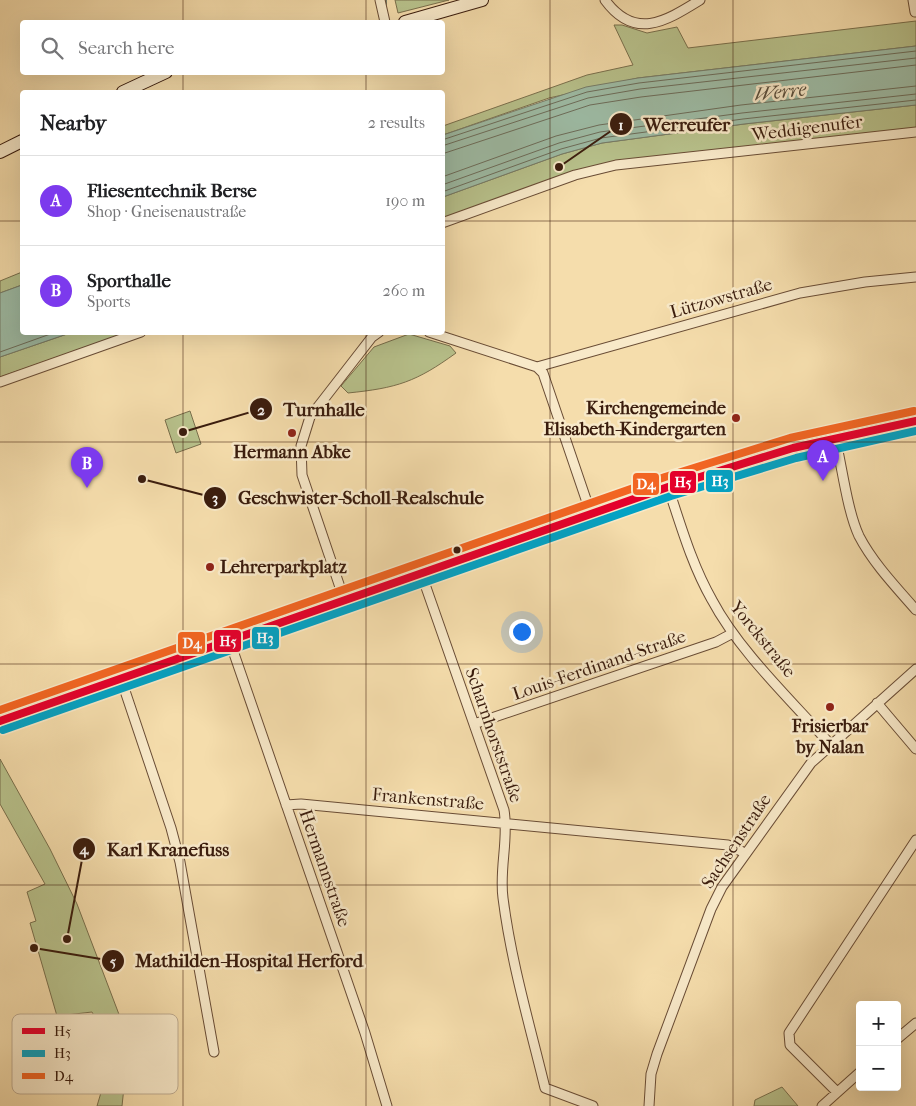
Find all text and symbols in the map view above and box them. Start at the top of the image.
search box [20,20,445,75]
icon: search [38,34,66,62]
text: Search here [78,37,174,59]
water label: Werre [753,78,808,106]
callout: Werreufer [609,107,740,141]
text: Nearby [40,111,106,135]
street label: Weddigenufer [749,111,864,146]
text: 2 results [368,113,425,132]
text: Werreufer [643,114,731,136]
text: 1 [618,116,624,134]
text: Fliesentechnik Berse [87,180,257,202]
text: A [51,191,61,210]
text: 190 m [385,191,425,210]
text: Shop · Gneisenaustraße [87,202,246,221]
text: Sporthalle [87,270,171,292]
street label: Lützowstraße [668,274,775,323]
text: B [51,281,61,300]
text: 260 m [383,281,425,300]
text: Sports [87,292,130,311]
callout: Turnhalle [248,392,375,426]
place label: Kirchengemeinde Elisabeth-Kindergarten [544,398,727,440]
text: Turnhalle [282,399,365,421]
text: 2 [257,401,265,419]
marker: Kirchengemeinde Elisabeth-Kindergarten [730,412,742,424]
marker: Hermann Abke [286,427,298,439]
pin: A [807,440,839,481]
place label: Hermann Abke [233,442,351,463]
pin: B [71,447,103,488]
line badge: H3 [705,469,734,493]
line badge: H5 [669,470,697,494]
line badge: D4 [632,472,660,496]
text: H3 [712,473,729,490]
text: H5 [674,474,692,491]
text: D4 [637,476,656,493]
callout: Geschwister-Scholl-Realschule [203,481,494,515]
text: Geschwister-Scholl-Realschule [238,487,485,509]
text: 3 [212,489,218,507]
unlabelled marker [452,545,462,555]
place label: Lehrerparkplatz [220,557,347,578]
marker: Lehrerparkplatz [204,561,216,573]
street label: Yorckstraße [725,596,800,682]
your location [509,619,535,645]
line badge: H3 [251,626,280,650]
street label: Louis-Ferdinand-Straße [510,626,689,705]
line badge: H5 [213,629,242,653]
text: H3 [257,630,274,647]
line badge: D4 [177,631,206,655]
text: H5 [219,633,237,650]
text: D4 [183,635,202,652]
street label: Scharnhorststraße [461,665,526,805]
marker: Frisierbar by Nalan [824,701,836,713]
place label: Frisierbar by Nalan [791,716,869,758]
street label: Frankenstraße [371,784,485,815]
street label: Sachsenstraße [697,790,776,893]
street label: Hermannstraße [295,807,354,930]
callout: Karl Kranefuss [72,832,239,866]
text: Karl Kranefuss [107,839,229,861]
text: 4 [79,840,90,858]
callout: Mathilden-Hospital Herford [100,944,373,978]
text: Mathilden-Hospital Herford [134,950,364,972]
text: 5 [110,952,117,970]
map controls [856,1001,901,1091]
button: + [856,1001,901,1046]
legend [12,1014,178,1094]
text: H5 [54,1023,71,1040]
text: H3 [54,1045,71,1062]
button: − [856,1046,901,1091]
text: D4 [54,1068,74,1085]

